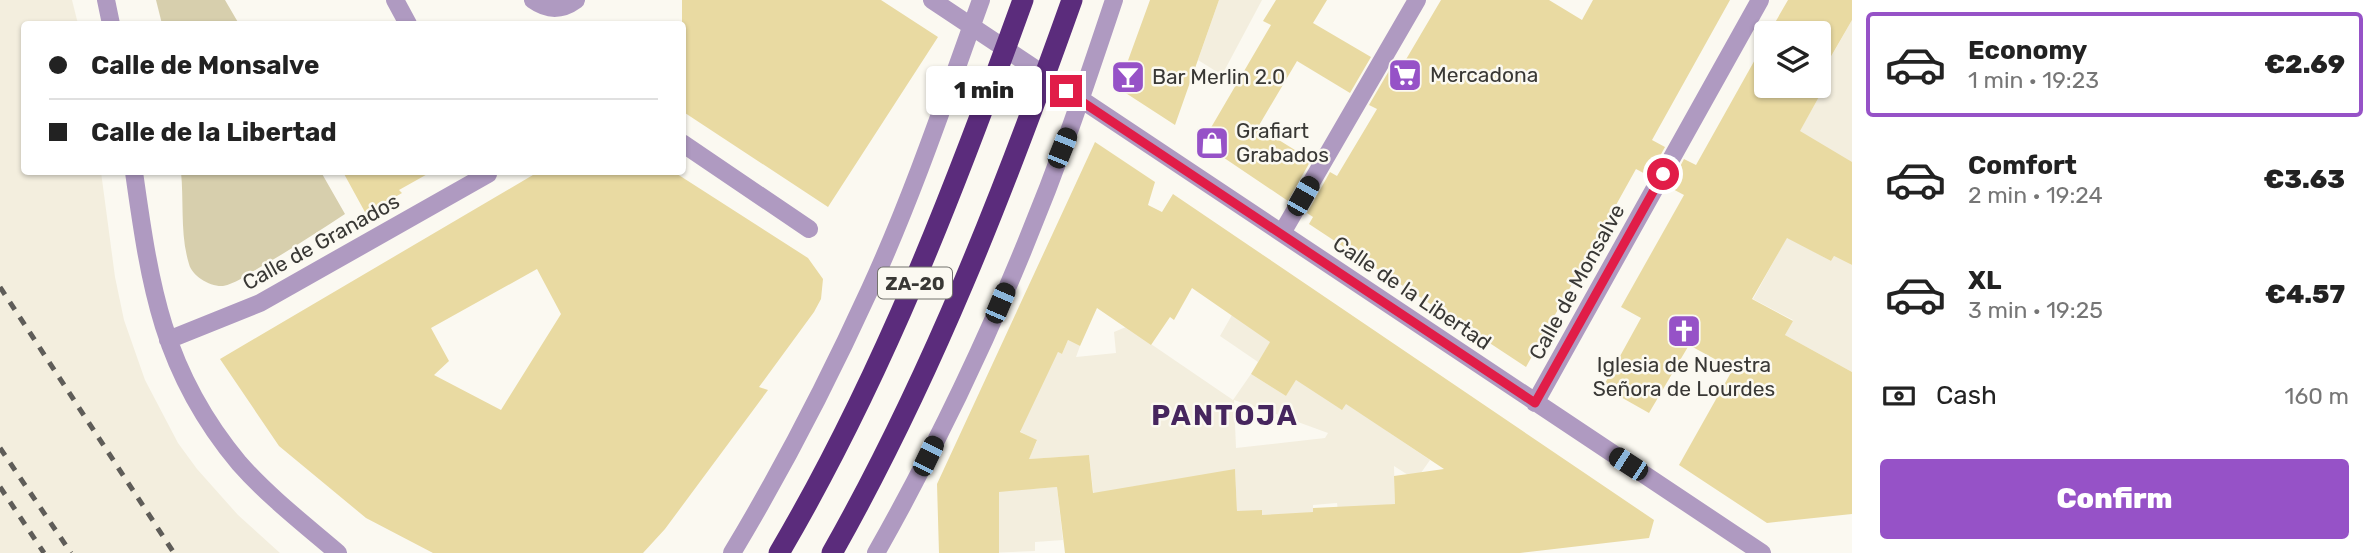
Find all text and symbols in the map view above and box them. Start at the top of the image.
map controls [1754,21,1831,98]
button: layers [1754,21,1831,98]
icon: car [1884,33,1947,96]
text: Economy [1968,35,2087,66]
text: €2.69 [2264,49,2345,80]
text: Calle de Monsalve [91,50,320,81]
supermarket icon: Mercadona [1386,56,1424,94]
bar icon: Bar Merlin 2.0 [1109,58,1147,96]
place label: Mercadona [1430,62,1538,87]
place label: Bar Merlin 2.0 [1152,64,1285,89]
callout: 1 min [926,66,1042,116]
text: 1 min · 19:23 [1968,66,2099,94]
route end [1050,75,1082,107]
text: 1 min [954,76,1014,104]
text: Calle de la Libertad [91,117,337,148]
place label: Grafiart Grabados [1236,118,1329,167]
shop icon: Grafiart Grabados [1193,124,1231,162]
car [1045,125,1080,171]
icon: car [1884,148,1947,211]
text: Comfort [1968,150,2077,181]
route start [1647,158,1679,190]
text: €3.63 [2263,164,2345,195]
car [1284,173,1323,219]
text: 2 min · 19:24 [1968,181,2103,209]
street label: Calle de Granados [238,188,404,295]
street label: Calle de Monsalve [1523,200,1630,364]
street label: Calle de la Libertad [1328,230,1496,355]
icon: car [1884,263,1947,326]
text: XL [1968,265,2001,296]
road number: ZA-20 [878,268,952,298]
text: €4.57 [2265,279,2345,310]
car [983,280,1018,326]
text: 3 min · 19:25 [1968,296,2103,324]
church icon: Iglesia de Nuestra Señora de Lourdes [1665,312,1703,350]
place label: Iglesia de Nuestra Señora de Lourdes [1593,352,1775,401]
icon: cash [1880,377,1918,415]
text: Cash [1936,380,1997,411]
text: 160 m [2285,382,2349,410]
district label: PANTOJA [1151,399,1299,432]
car [910,433,947,479]
car [1605,444,1652,484]
button: Confirm [1880,459,2349,539]

